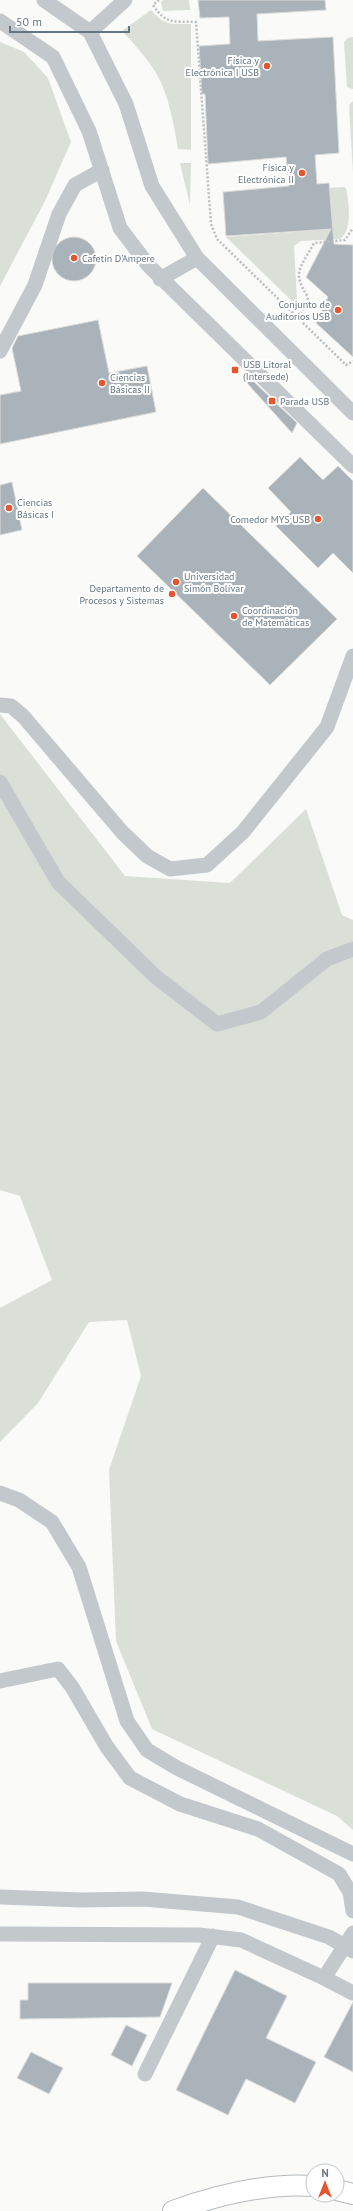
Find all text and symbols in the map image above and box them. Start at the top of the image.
scale bar [10,8,129,34]
text: 50 m [16,14,42,29]
place label: Física y Electrónica I USB [186,54,259,79]
marker: Física y Electrónica I USB [262,61,272,71]
place label: Física y Electrónica II [238,161,294,186]
marker: Física y Electrónica II [297,168,307,178]
place label: Cafetín D'Ampere [82,252,155,265]
marker: Cafetín D'Ampere [69,253,79,263]
place label: Conjunto de Auditorios USB [266,298,330,323]
marker: Conjunto de Auditorios USB [333,305,343,315]
place label: USB Litoral (Intersede) [243,358,291,383]
marker: USB Litoral (Intersede) [230,365,240,375]
place label: Ciencias Básicas II [110,371,150,396]
marker: Ciencias Básicas II [97,378,107,388]
place label: Parada USB [280,395,329,408]
marker: Parada USB [267,396,277,406]
place label: Ciencias Básicas I [17,496,54,521]
marker: Ciencias Básicas I [4,503,14,513]
place label: Comedor MYS USB [230,513,310,526]
marker: Comedor MYS USB [313,514,323,524]
place label: Universidad Simón Bolívar [184,570,244,595]
marker: Universidad Simón Bolívar [171,577,181,587]
place label: Departamento de Procesos y Sistemas [80,582,164,607]
marker: Departamento de Procesos y Sistemas [167,589,177,599]
place label: Coordinación de Matemáticas [242,604,309,629]
marker: Coordinación de Matemáticas [229,611,239,621]
north arrow [305,2163,345,2203]
text: N [321,2166,329,2180]

